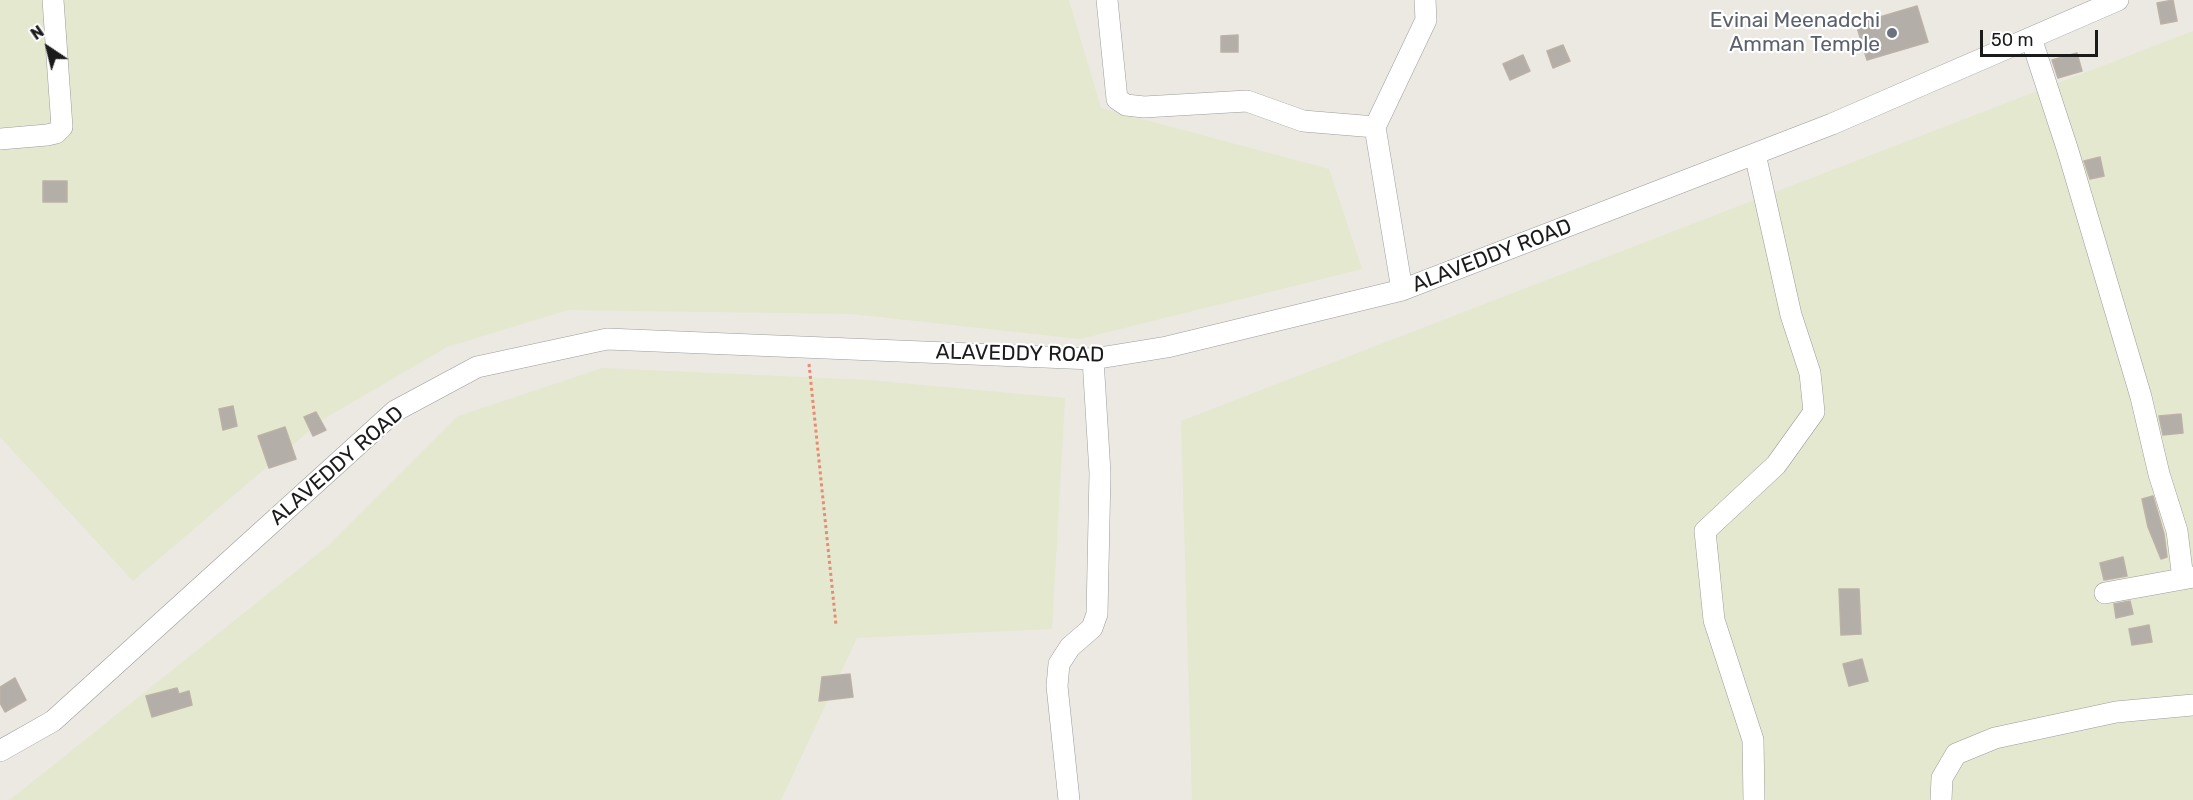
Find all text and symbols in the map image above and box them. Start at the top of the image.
place label: Evinai Meenadchi Amman Temple [1710,8,1880,58]
north arrow [18,18,78,78]
scale bar [1983,18,2102,56]
text: N [27,22,48,44]
marker: Evinai Meenadchi Amman Temple [1885,26,1899,40]
text: 50 m [1991,29,2034,51]
street label: ALAVEDDY ROAD [1409,214,1575,298]
street label: ALAVEDDY ROAD [935,340,1105,368]
street label: ALAVEDDY ROAD [265,401,409,531]

